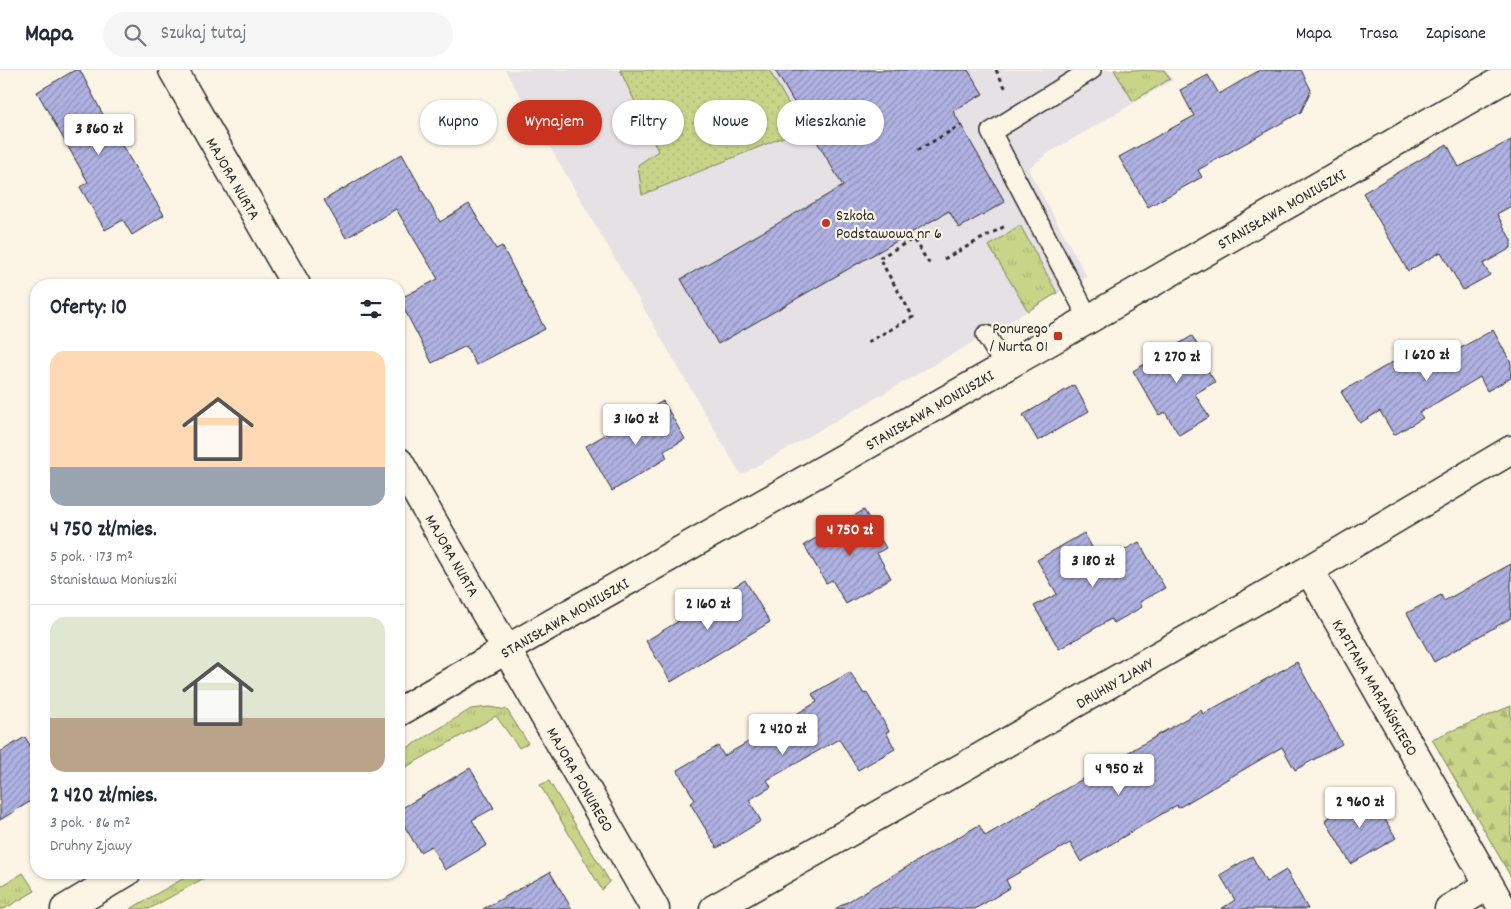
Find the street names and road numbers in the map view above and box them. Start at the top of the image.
street label: MAJORA NURTA [199,134,265,225]
street label: STANISŁAWA MONIUSZKI [1214,164,1351,256]
street label: STANISŁAWA MONIUSZKI [862,365,999,457]
street label: MAJORA NURTA [418,511,484,602]
street label: STANISŁAWA MONIUSZKI [497,573,634,665]
street label: KAPITANA MARIAŃSKIEGO [1325,615,1422,761]
street label: DRUHNY ZJAWY [1072,652,1159,716]
street label: MAJORA PONUREGO [539,724,618,837]

